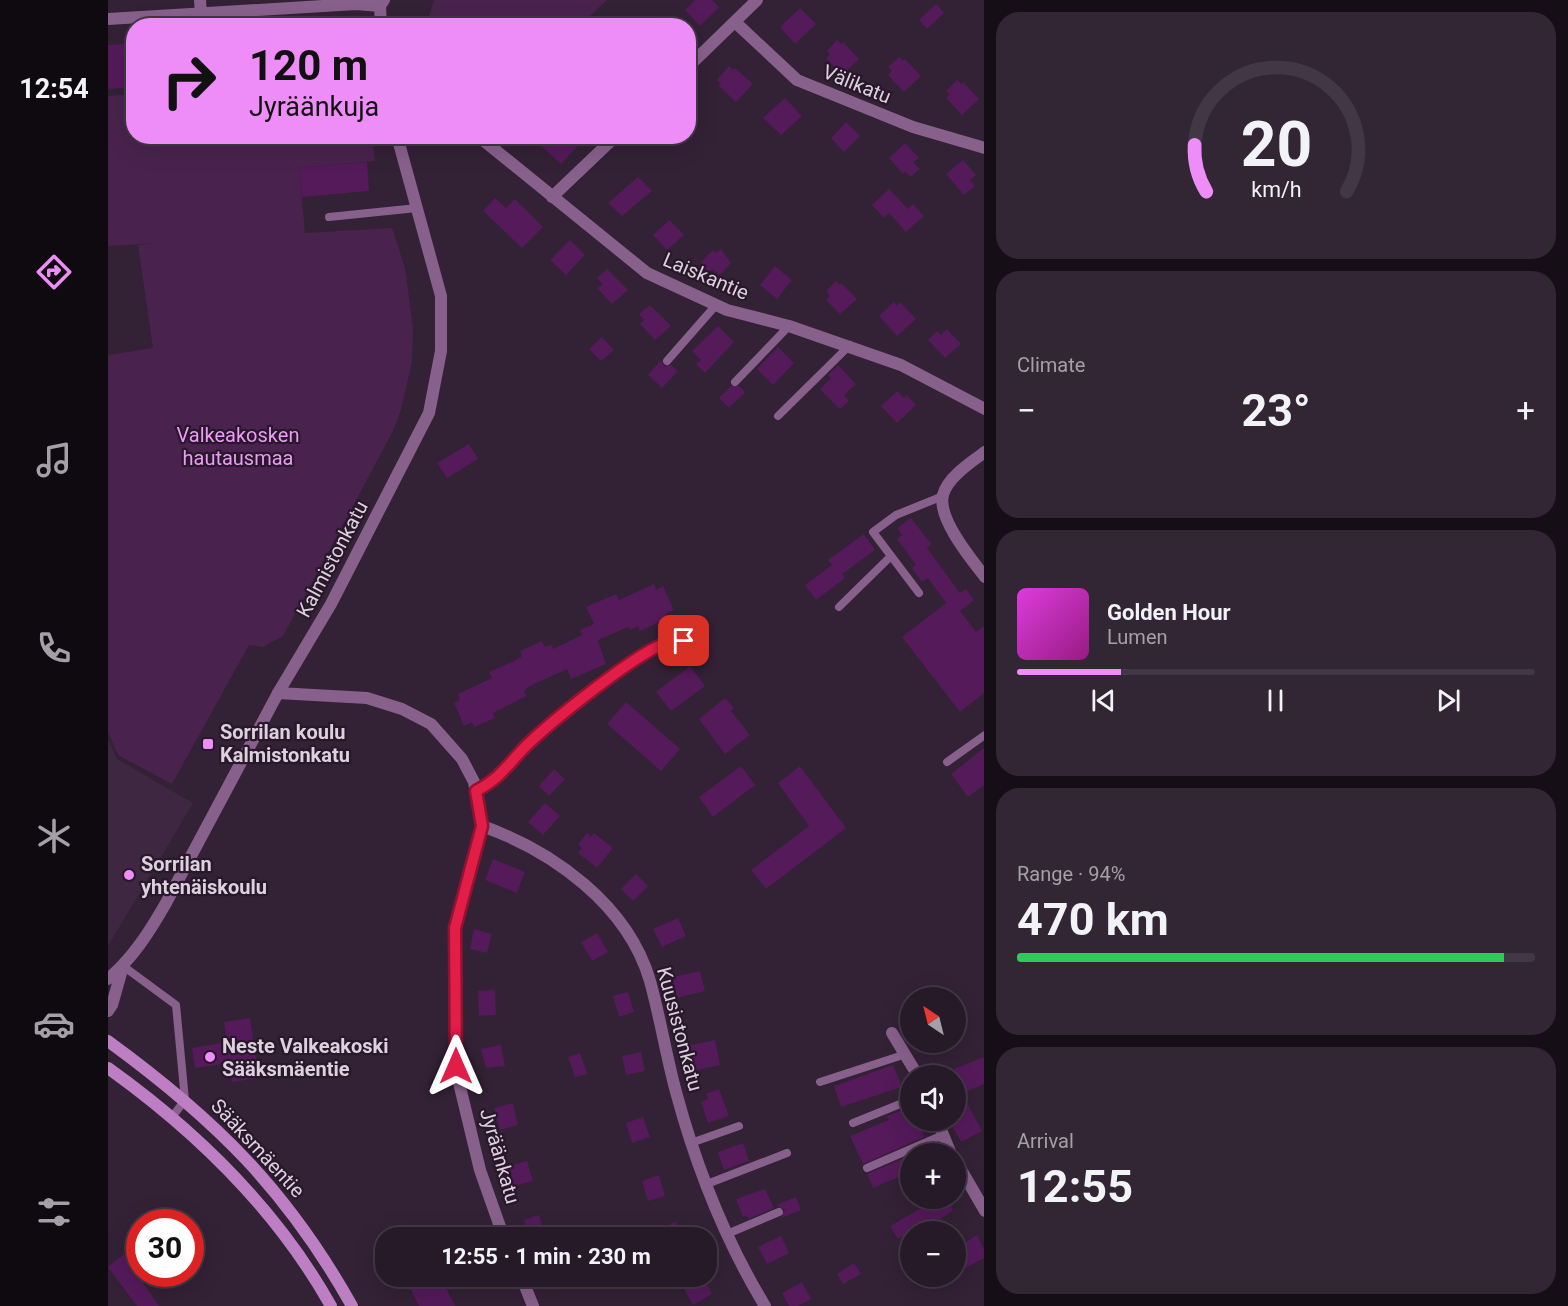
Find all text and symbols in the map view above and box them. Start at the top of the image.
text: 120 m [249,41,368,90]
icon: right [150,42,228,120]
street label: Välikatu [819,59,895,109]
text: 12:54 [19,73,89,105]
text: Jyräänkuja [249,91,379,123]
text: 20 [1240,109,1312,182]
text: km/h [1251,178,1301,203]
street label: Laiskantie [659,247,753,305]
icon: directions [33,251,75,293]
text: Climate [1017,353,1085,377]
text: 23° [1241,384,1311,437]
text: − [1017,391,1036,430]
text: + [1516,391,1535,430]
park label: Valkeakosken hautausmaa [177,423,299,470]
icon: music [33,439,75,481]
street label: Kalmistonkatu [291,497,373,621]
text: Golden Hour [1107,600,1231,625]
pin [658,615,709,666]
icon: arrive [667,624,700,657]
text: Lumen [1107,625,1168,649]
icon: phone [33,627,75,669]
icon: previous [1087,684,1120,717]
icon: pause [1259,684,1292,717]
icon: next [1432,684,1465,717]
place label: Sorrilan koulu Kalmistonkatu [220,720,350,767]
marker: Sorrilan koulu Kalmistonkatu [201,737,215,751]
icon: climate [33,815,75,857]
place label: Sorrilan yhtenäiskoulu [141,852,267,899]
text: Range · 94% [1017,862,1125,886]
marker: Sorrilan yhtenäiskoulu [122,868,136,882]
text: 470 km [1017,893,1169,946]
street label: Kuusistonkatu [652,964,708,1094]
north arrow [900,987,966,1053]
map controls [900,987,966,1287]
icon: car [33,1003,75,1045]
place label: Neste Valkeakoski Sääksmäentie [222,1034,389,1081]
position arrow [424,1034,488,1098]
marker: Neste Valkeakoski Sääksmäentie [203,1050,217,1064]
button: sound [900,1065,966,1131]
street label: Sääksmäentie [206,1094,310,1202]
street label: Jyräänkatu [475,1105,525,1207]
text: Arrival [1017,1129,1074,1153]
button: + [900,1143,966,1209]
text: 12:55 [1017,1160,1133,1213]
icon: filters [33,1191,75,1233]
speed limit sign: 30 [126,1209,204,1287]
button: − [900,1221,966,1287]
text: 12:55 · 1 min · 230 m [441,1244,651,1269]

